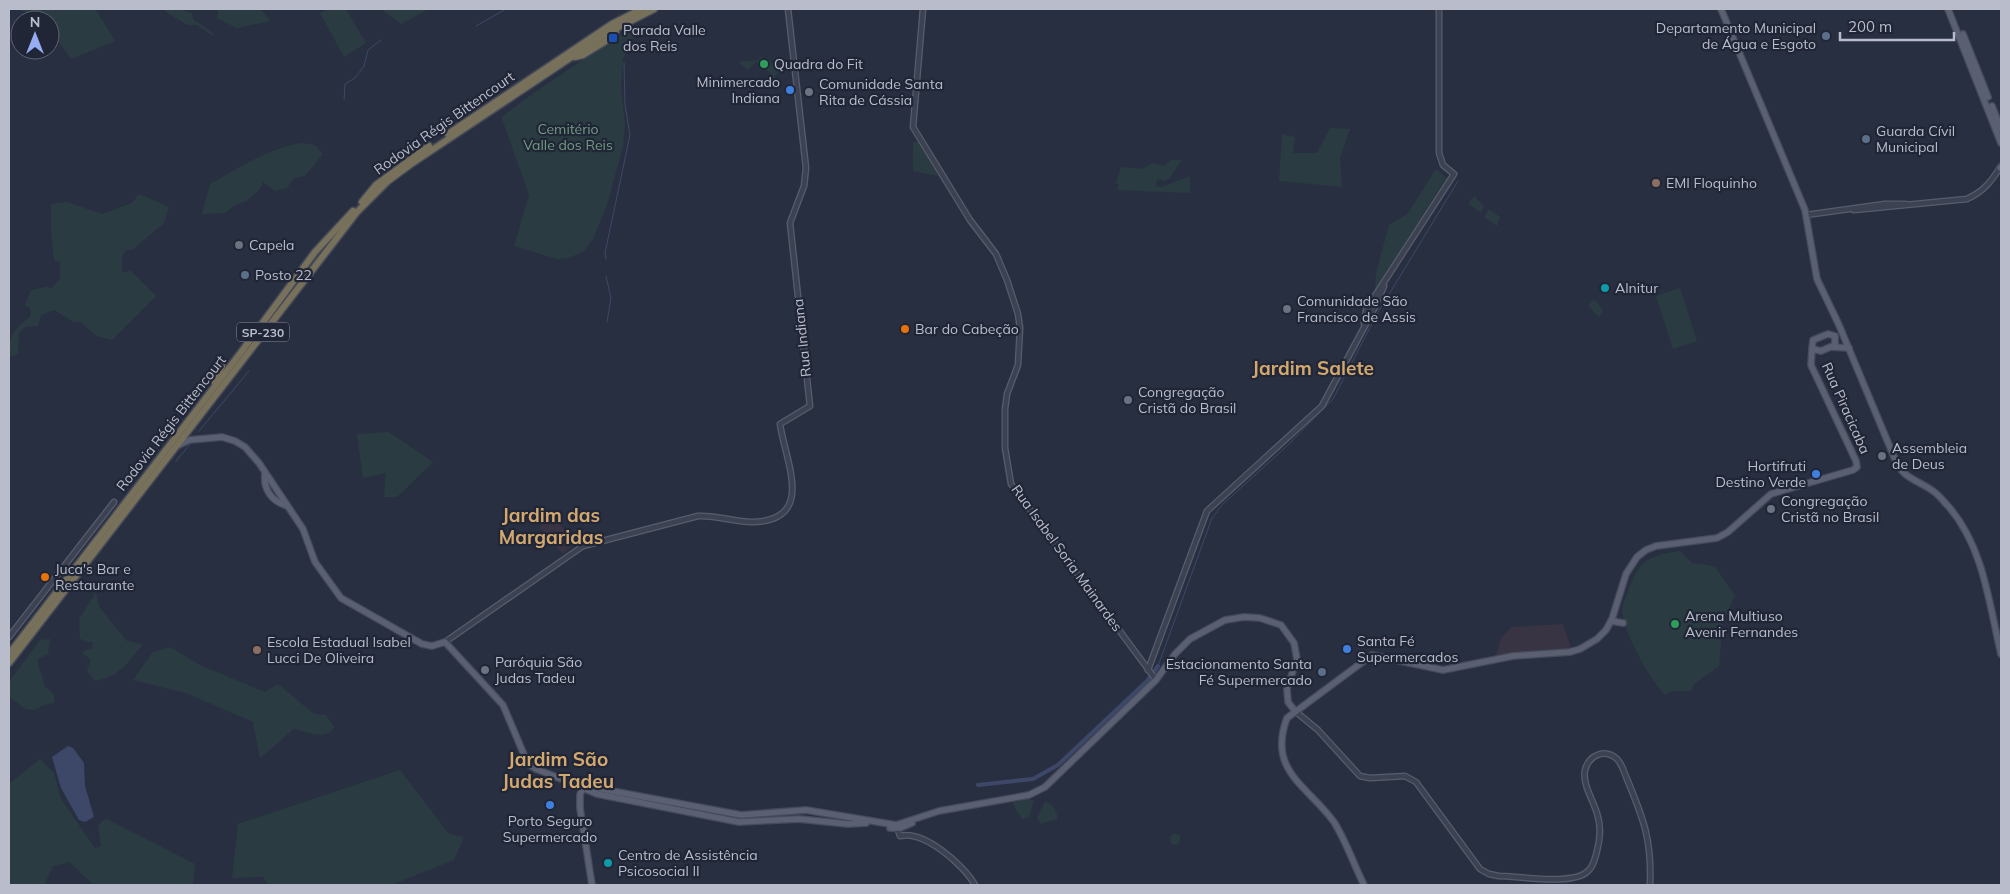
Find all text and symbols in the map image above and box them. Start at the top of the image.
north arrow [10,10,60,60]
scale bar [1840,10,1954,42]
text: N [30,13,40,31]
text: 200 m [1848,17,1892,36]
place label: Departamento Municipal de Água e Esgoto [1656,19,1816,53]
place label: Parada Valle dos Reis [623,21,706,55]
marker: Departamento Municipal de Água e Esgoto [1820,30,1832,42]
marker: Parada Valle dos Reis [607,32,619,44]
place label: Quadra do Fit [774,55,863,73]
marker: Quadra do Fit [758,58,770,70]
street label: Rodovia Régis Bittencourt [370,68,518,178]
place label: Minimercado Indiana [697,73,780,107]
place label: Comunidade Santa Rita de Cássia [819,75,943,109]
marker: Minimercado Indiana [784,84,796,96]
marker: Comunidade Santa Rita de Cássia [803,86,815,98]
park label: Cemitério Valle dos Reis [523,120,613,154]
place label: Guarda Cívil Municipal [1876,122,1955,156]
marker: Guarda Cívil Municipal [1860,133,1872,145]
place label: EMI Floquinho [1666,174,1757,192]
marker: EMI Floquinho [1650,177,1662,189]
place label: Capela [249,236,295,254]
marker: Capela [233,239,245,251]
place label: Posto 22 [255,266,312,284]
marker: Posto 22 [239,269,251,281]
place label: Alnitur [1615,279,1659,297]
marker: Alnitur [1599,282,1611,294]
place label: Comunidade São Francisco de Assis [1297,292,1416,326]
street label: Rua Indiana [789,298,815,378]
marker: Comunidade São Francisco de Assis [1281,303,1293,315]
place label: Bar do Cabeção [915,320,1019,338]
road number: SP-230 [237,322,289,342]
marker: Bar do Cabeção [899,323,911,335]
street label: Rodovia Régis Bittencourt [112,351,230,495]
district label: Jardim Salete [1252,356,1374,380]
street label: Rua Piracicaba [1818,360,1874,456]
place label: Congregação Cristã do Brasil [1138,383,1236,417]
marker: Congregação Cristã do Brasil [1122,394,1134,406]
place label: Assembleia de Deus [1892,439,1967,473]
marker: Assembleia de Deus [1876,450,1888,462]
place label: Hortifruti Destino Verde [1715,457,1806,491]
marker: Hortifruti Destino Verde [1810,468,1822,480]
street label: Rua Isabel Soria Mainardes [1008,481,1126,635]
place label: Congregação Cristã no Brasil [1781,492,1879,526]
district label: Jardim das Margaridas [499,503,603,549]
marker: Congregação Cristã no Brasil [1765,503,1777,515]
place label: Juca's Bar e Restaurante [55,560,134,594]
marker: Juca's Bar e Restaurante [39,571,51,583]
place label: Arena Multiuso Avenir Fernandes [1685,607,1798,641]
marker: Arena Multiuso Avenir Fernandes [1669,618,1681,630]
place label: Santa Fé Supermercados [1357,632,1458,666]
place label: Escola Estadual Isabel Lucci De Oliveira [267,633,411,667]
marker: Santa Fé Supermercados [1341,643,1353,655]
marker: Escola Estadual Isabel Lucci De Oliveira [251,644,263,656]
place label: Paróquia São Judas Tadeu [495,653,582,687]
place label: Estacionamento Santa Fé Supermercado [1166,655,1312,689]
marker: Paróquia São Judas Tadeu [479,664,491,676]
marker: Estacionamento Santa Fé Supermercado [1316,666,1328,678]
district label: Jardim São Judas Tadeu [502,747,614,793]
marker: Porto Seguro Supermercado [544,799,556,811]
place label: Porto Seguro Supermercado [503,812,597,846]
place label: Centro de Assistência Psicosocial II [618,846,758,880]
marker: Centro de Assistência Psicosocial II [602,857,614,869]

